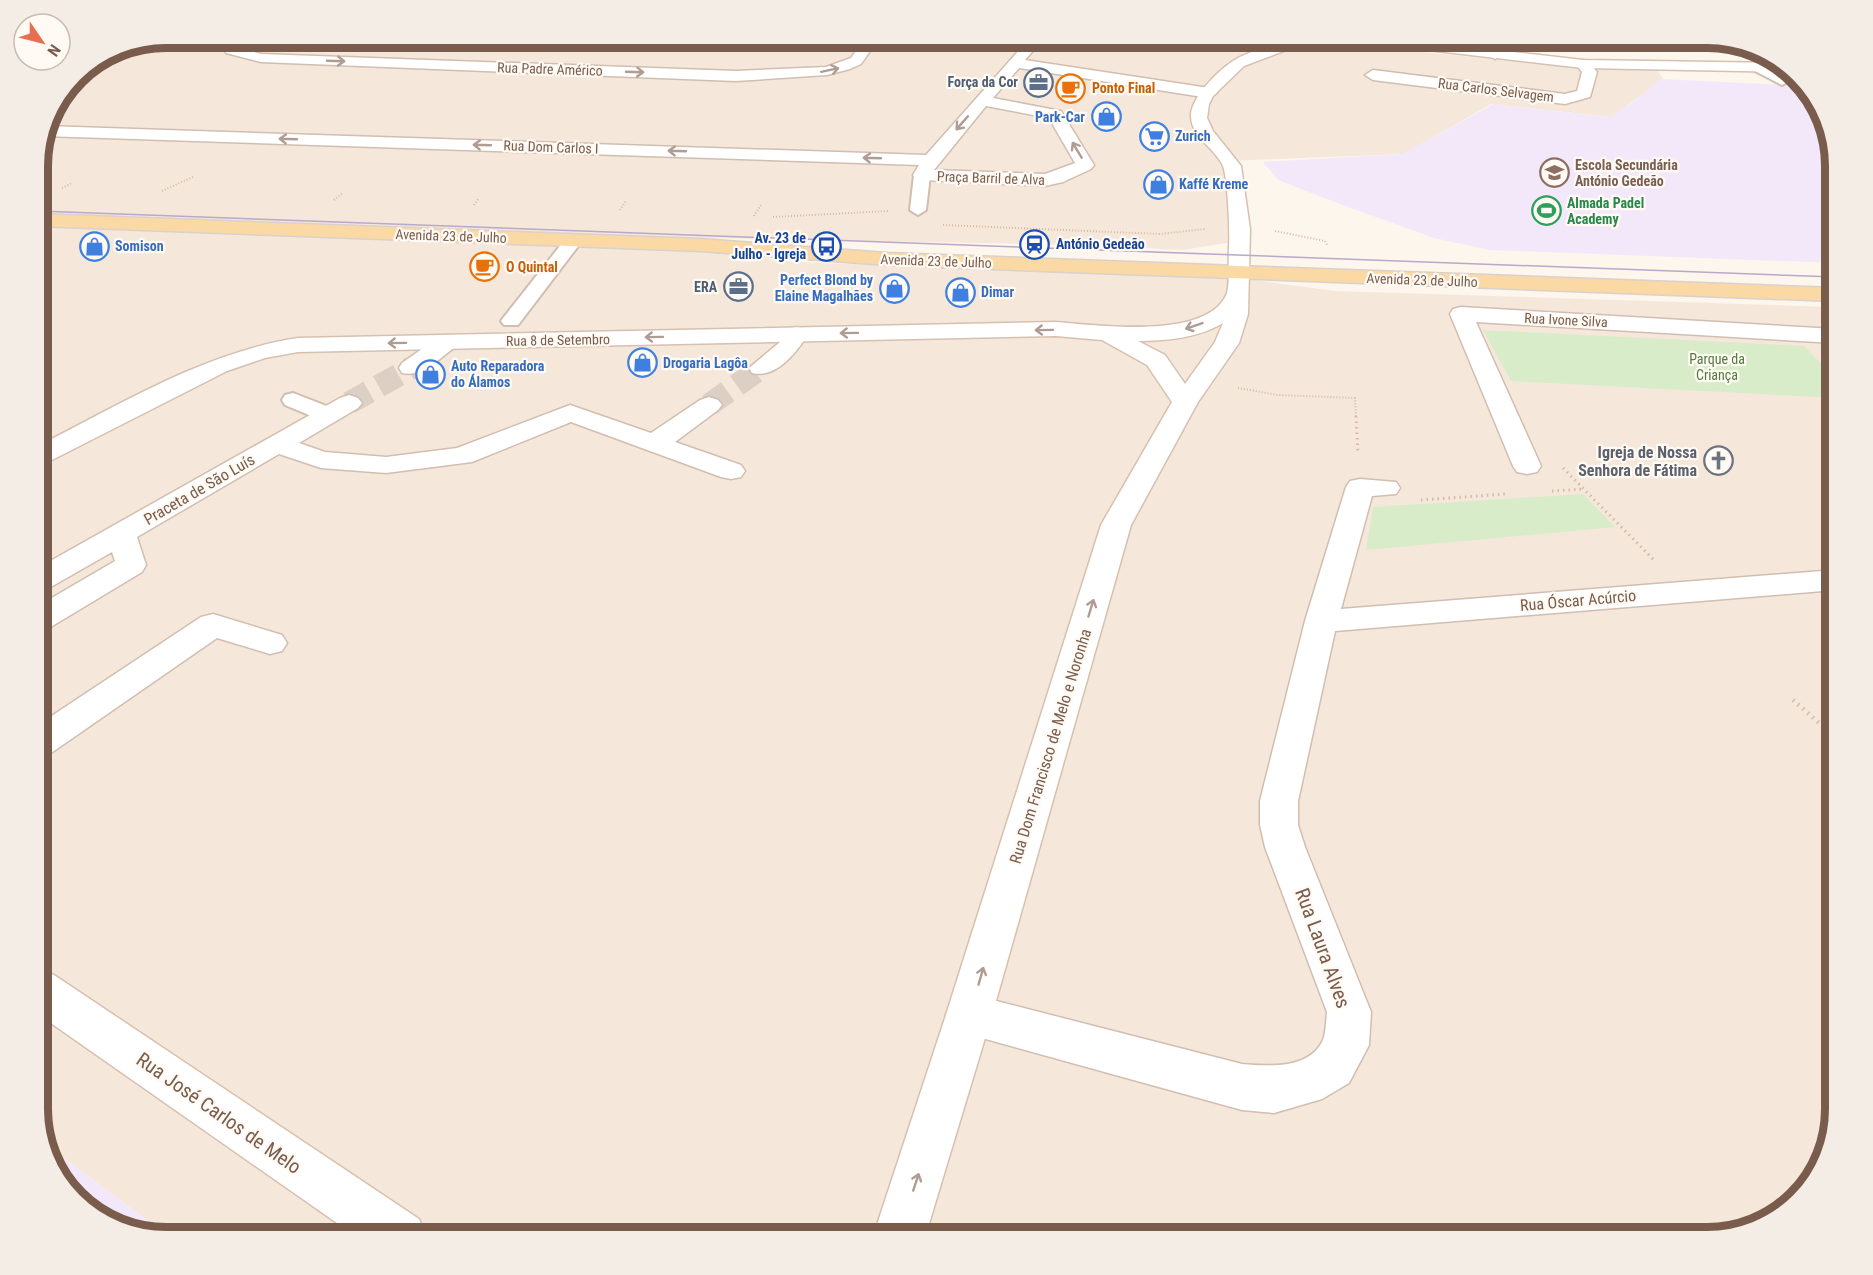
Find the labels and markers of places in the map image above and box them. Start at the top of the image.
office icon: Força da Cor [1023,66,1055,98]
cafe icon: Ponto Final [1055,72,1087,104]
place label: Força da Cor [947,74,1018,90]
place label: Ponto Final [1092,80,1155,96]
shop icon: Park-Car [1090,101,1122,133]
place label: Park-Car [1035,109,1085,125]
supermarket icon: Zurich [1138,120,1170,152]
place label: Zurich [1175,128,1211,144]
school or university icon: Escola Secundária António Gedeão [1538,157,1570,189]
place label: Escola Secundária António Gedeão [1575,157,1678,189]
shop icon: Kaffé Kreme [1142,168,1174,200]
place label: Kaffé Kreme [1179,176,1249,192]
sports icon: Almada Padel Academy [1530,195,1562,227]
place label: Almada Padel Academy [1567,195,1644,227]
station icon: António Gedeão [1019,228,1051,260]
shop icon: Somison [78,230,110,262]
place label: Av. 23 de Julho - Igreja [731,230,806,262]
bus stop icon: Av. 23 de Julho - Igreja [811,230,843,262]
place label: António Gedeão [1056,236,1145,252]
place label: Somison [115,238,164,254]
cafe icon: O Quintal [469,251,501,283]
place label: O Quintal [506,259,558,275]
office icon: ERA [722,271,754,303]
place label: Perfect Blond by Elaine Magalhães [775,272,874,304]
shop icon: Perfect Blond by Elaine Magalhães [878,272,910,304]
shop icon: Dimar [944,276,976,308]
place label: ERA [694,279,718,295]
place label: Dimar [981,284,1014,300]
shop icon: Drogaria Lagôa [626,347,658,379]
place label: Drogaria Lagôa [663,355,748,371]
shop icon: Auto Reparadora do Álamos [414,358,446,390]
place label: Auto Reparadora do Álamos [451,358,545,390]
place label: Igreja de Nossa Senhora de Fátima [1578,443,1697,480]
church icon: Igreja de Nossa Senhora de Fátima [1702,445,1734,477]

